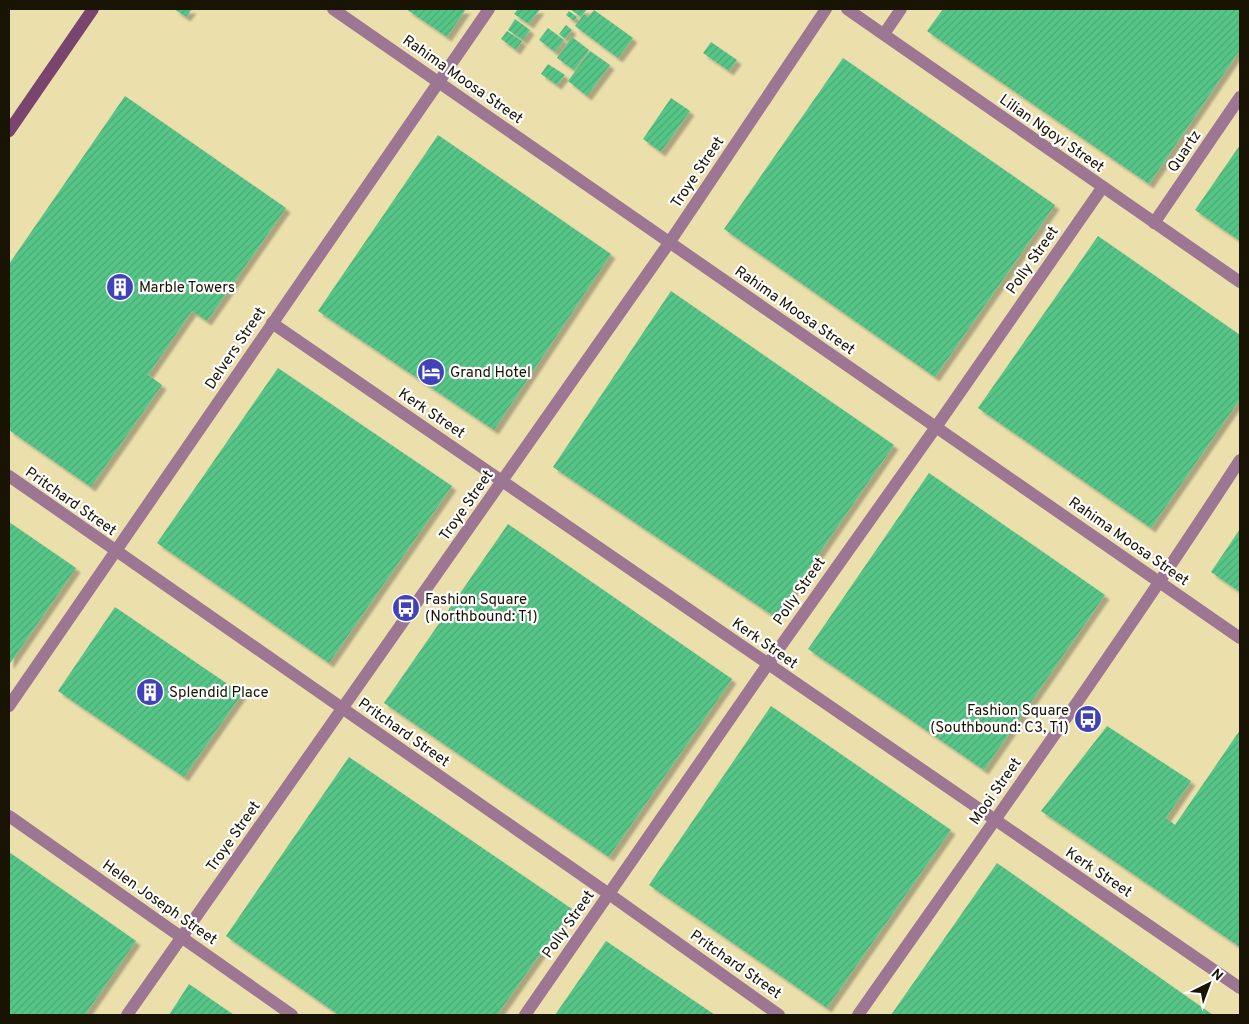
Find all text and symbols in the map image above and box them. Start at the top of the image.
street label: Rahima Moosa Street [398,32,526,129]
street label: Lilian Ngoyi Street [995,91,1107,178]
street label: Quartz [1164,127,1206,177]
street label: Troye Street [667,134,729,212]
street label: Polly Street [1003,223,1064,298]
street label: Rahima Moosa Street [730,263,858,360]
building icon: Marble Towers [105,272,135,302]
place label: Marble Towers [139,279,235,298]
street label: Delvers Street [202,304,271,394]
hotel icon: Grand Hotel [416,357,446,387]
place label: Grand Hotel [450,364,531,383]
street label: Kerk Street [394,385,468,443]
street label: Pritchard Street [21,464,120,541]
street label: Troye Street [436,467,499,545]
street label: Rahima Moosa Street [1064,494,1192,591]
street label: Polly Street [770,554,831,629]
place label: Fashion Square (Northbound: T1) [425,591,538,627]
bus stop icon: Fashion Square (Northbound: T1) [391,593,421,623]
street label: Kerk Street [727,615,801,674]
building icon: Splendid Place [135,677,165,707]
place label: Splendid Place [169,684,269,703]
street label: Pritchard Street [354,695,453,772]
place label: Fashion Square (Southbound: C3, T1) [930,702,1069,738]
bus stop icon: Fashion Square (Southbound: C3, T1) [1073,704,1103,734]
street label: Mooi Street [966,755,1026,829]
street label: Troye Street [203,798,266,876]
street label: Kerk Street [1061,844,1135,902]
street label: Helen Joseph Street [98,856,220,950]
street label: Polly Street [539,887,600,962]
street label: Pritchard Street [686,927,785,1004]
north arrow [1184,959,1234,1009]
text: N [1207,966,1226,985]

